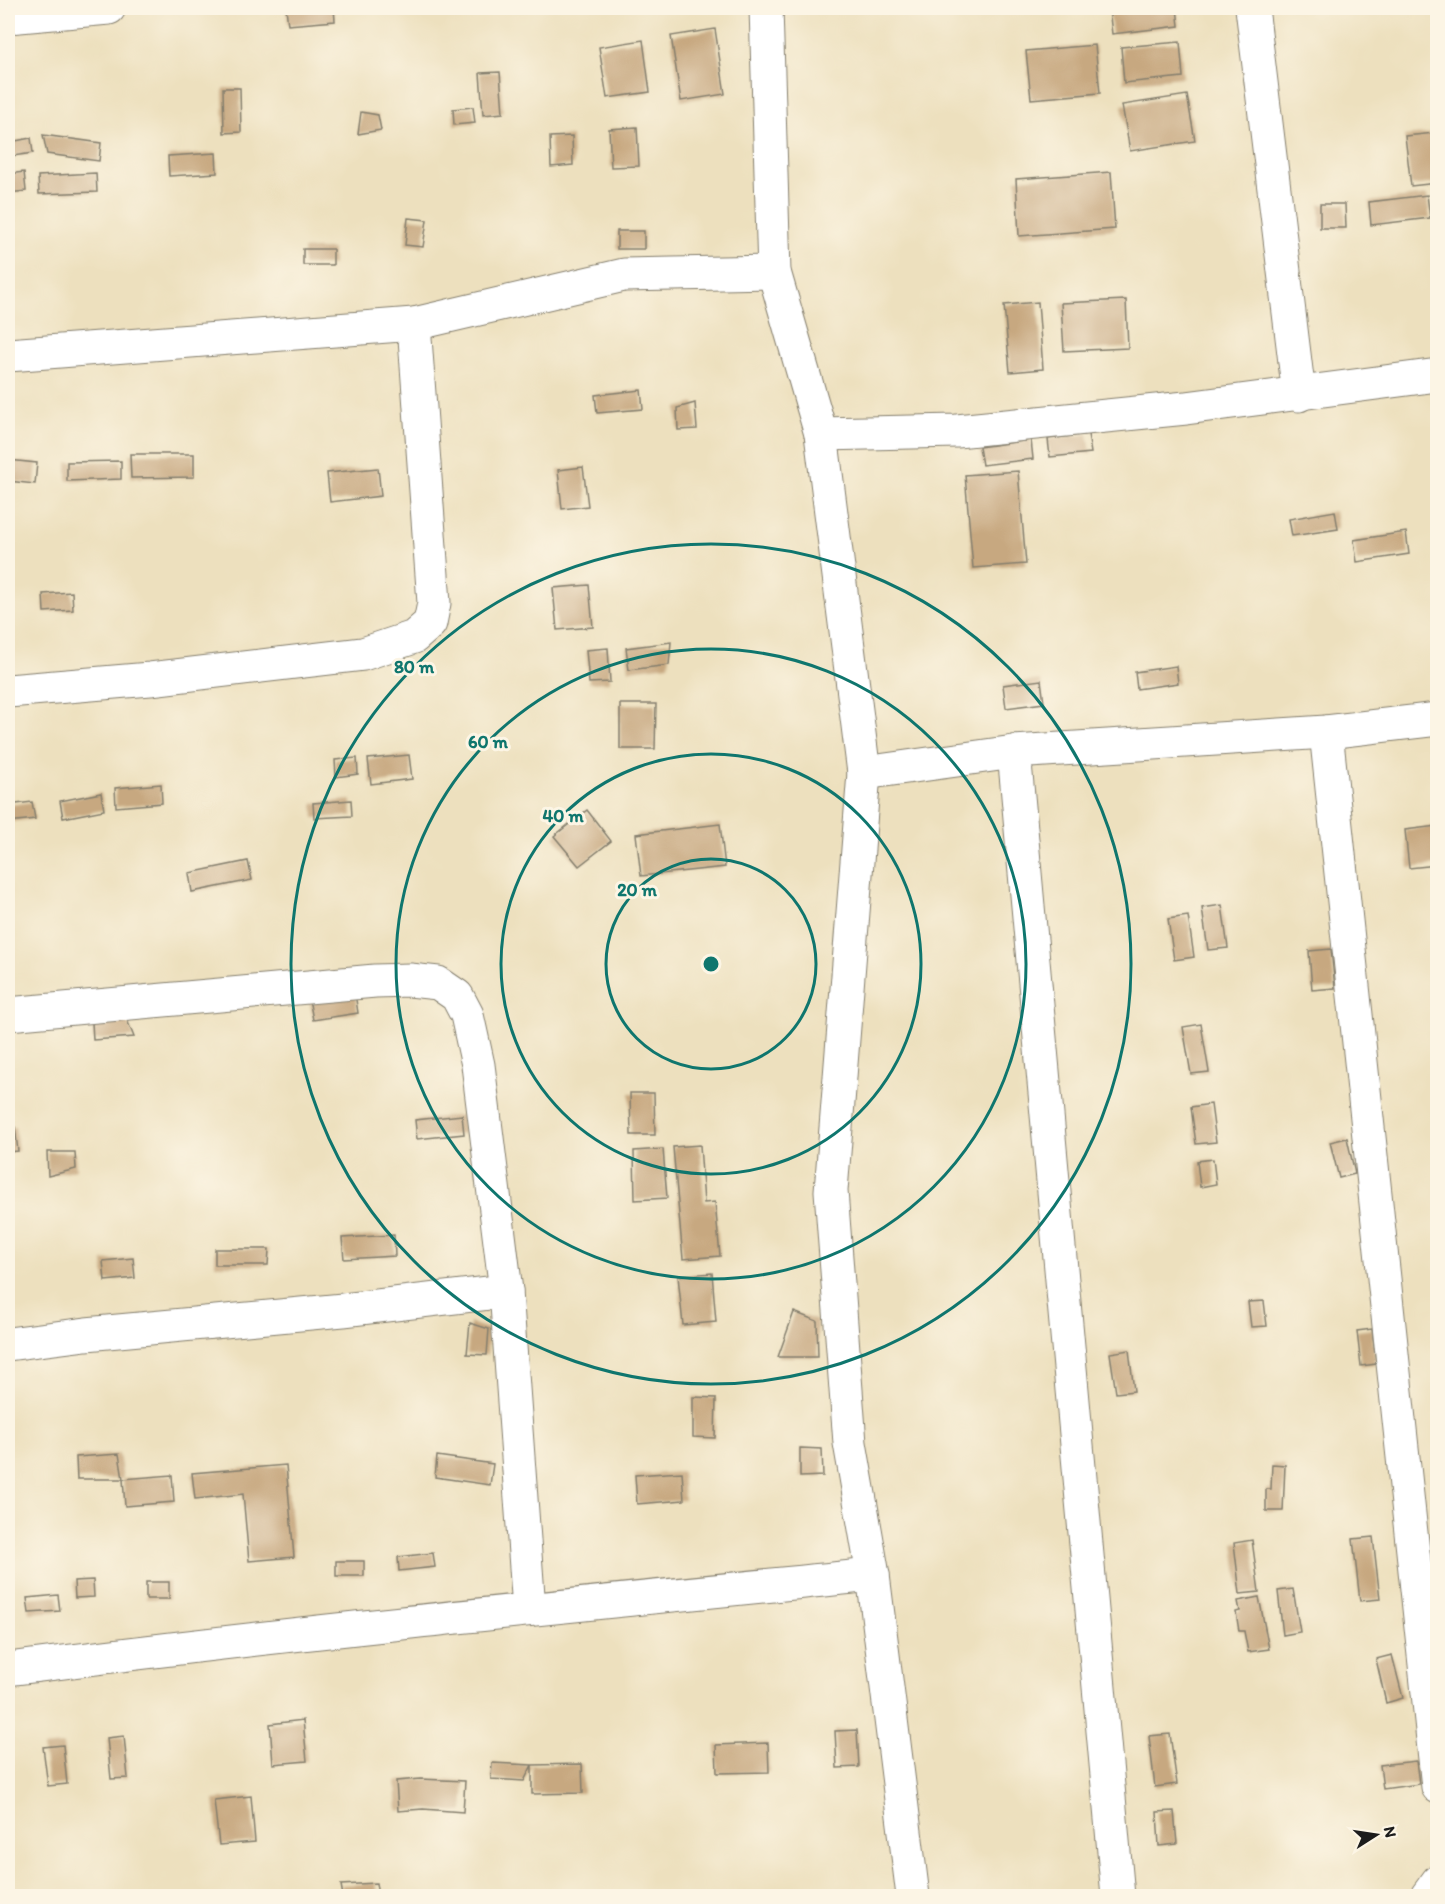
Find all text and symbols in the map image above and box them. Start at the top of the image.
text: 80 m [394,656,435,678]
text: 60 m [468,731,509,753]
text: 40 m [542,805,584,827]
text: 20 m [617,879,658,901]
centre of rings [701,954,721,974]
north arrow [1346,1805,1406,1865]
text: N [1380,1825,1401,1839]

